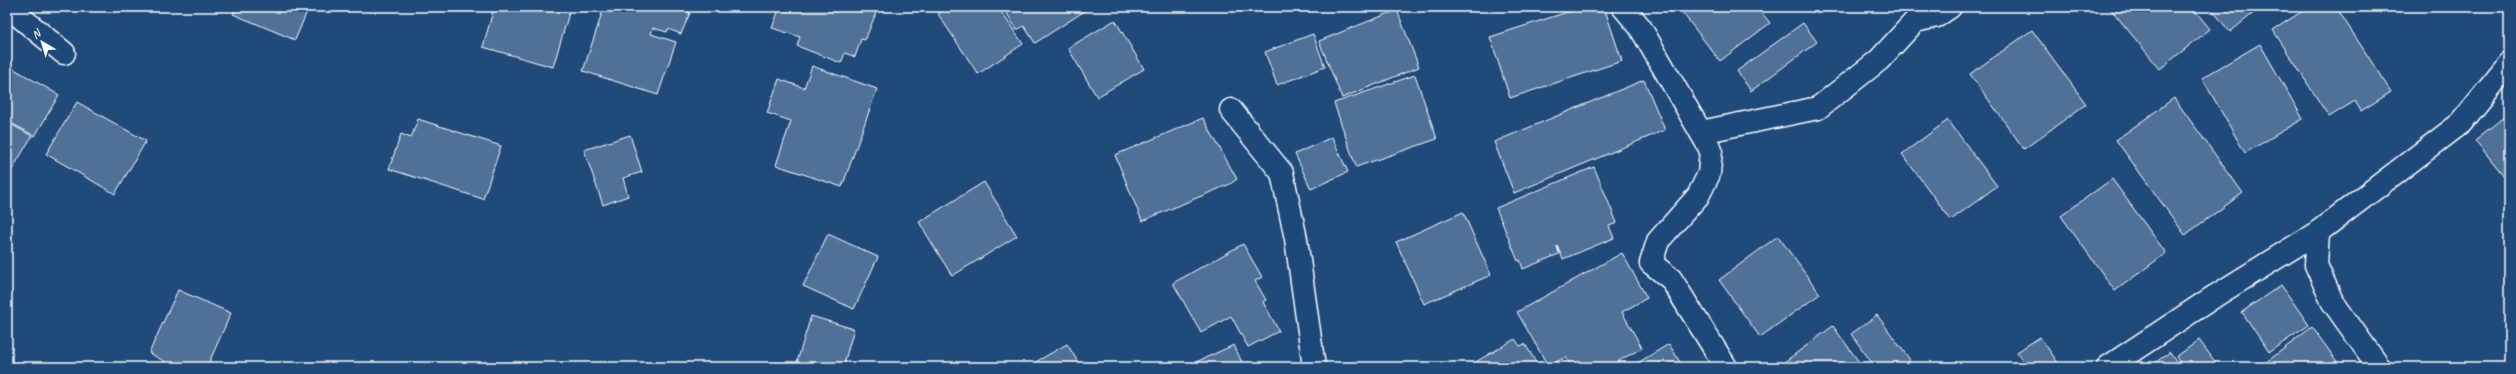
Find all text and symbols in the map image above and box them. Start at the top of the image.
north arrow [22,22,62,62]
text: N [29,25,45,42]

